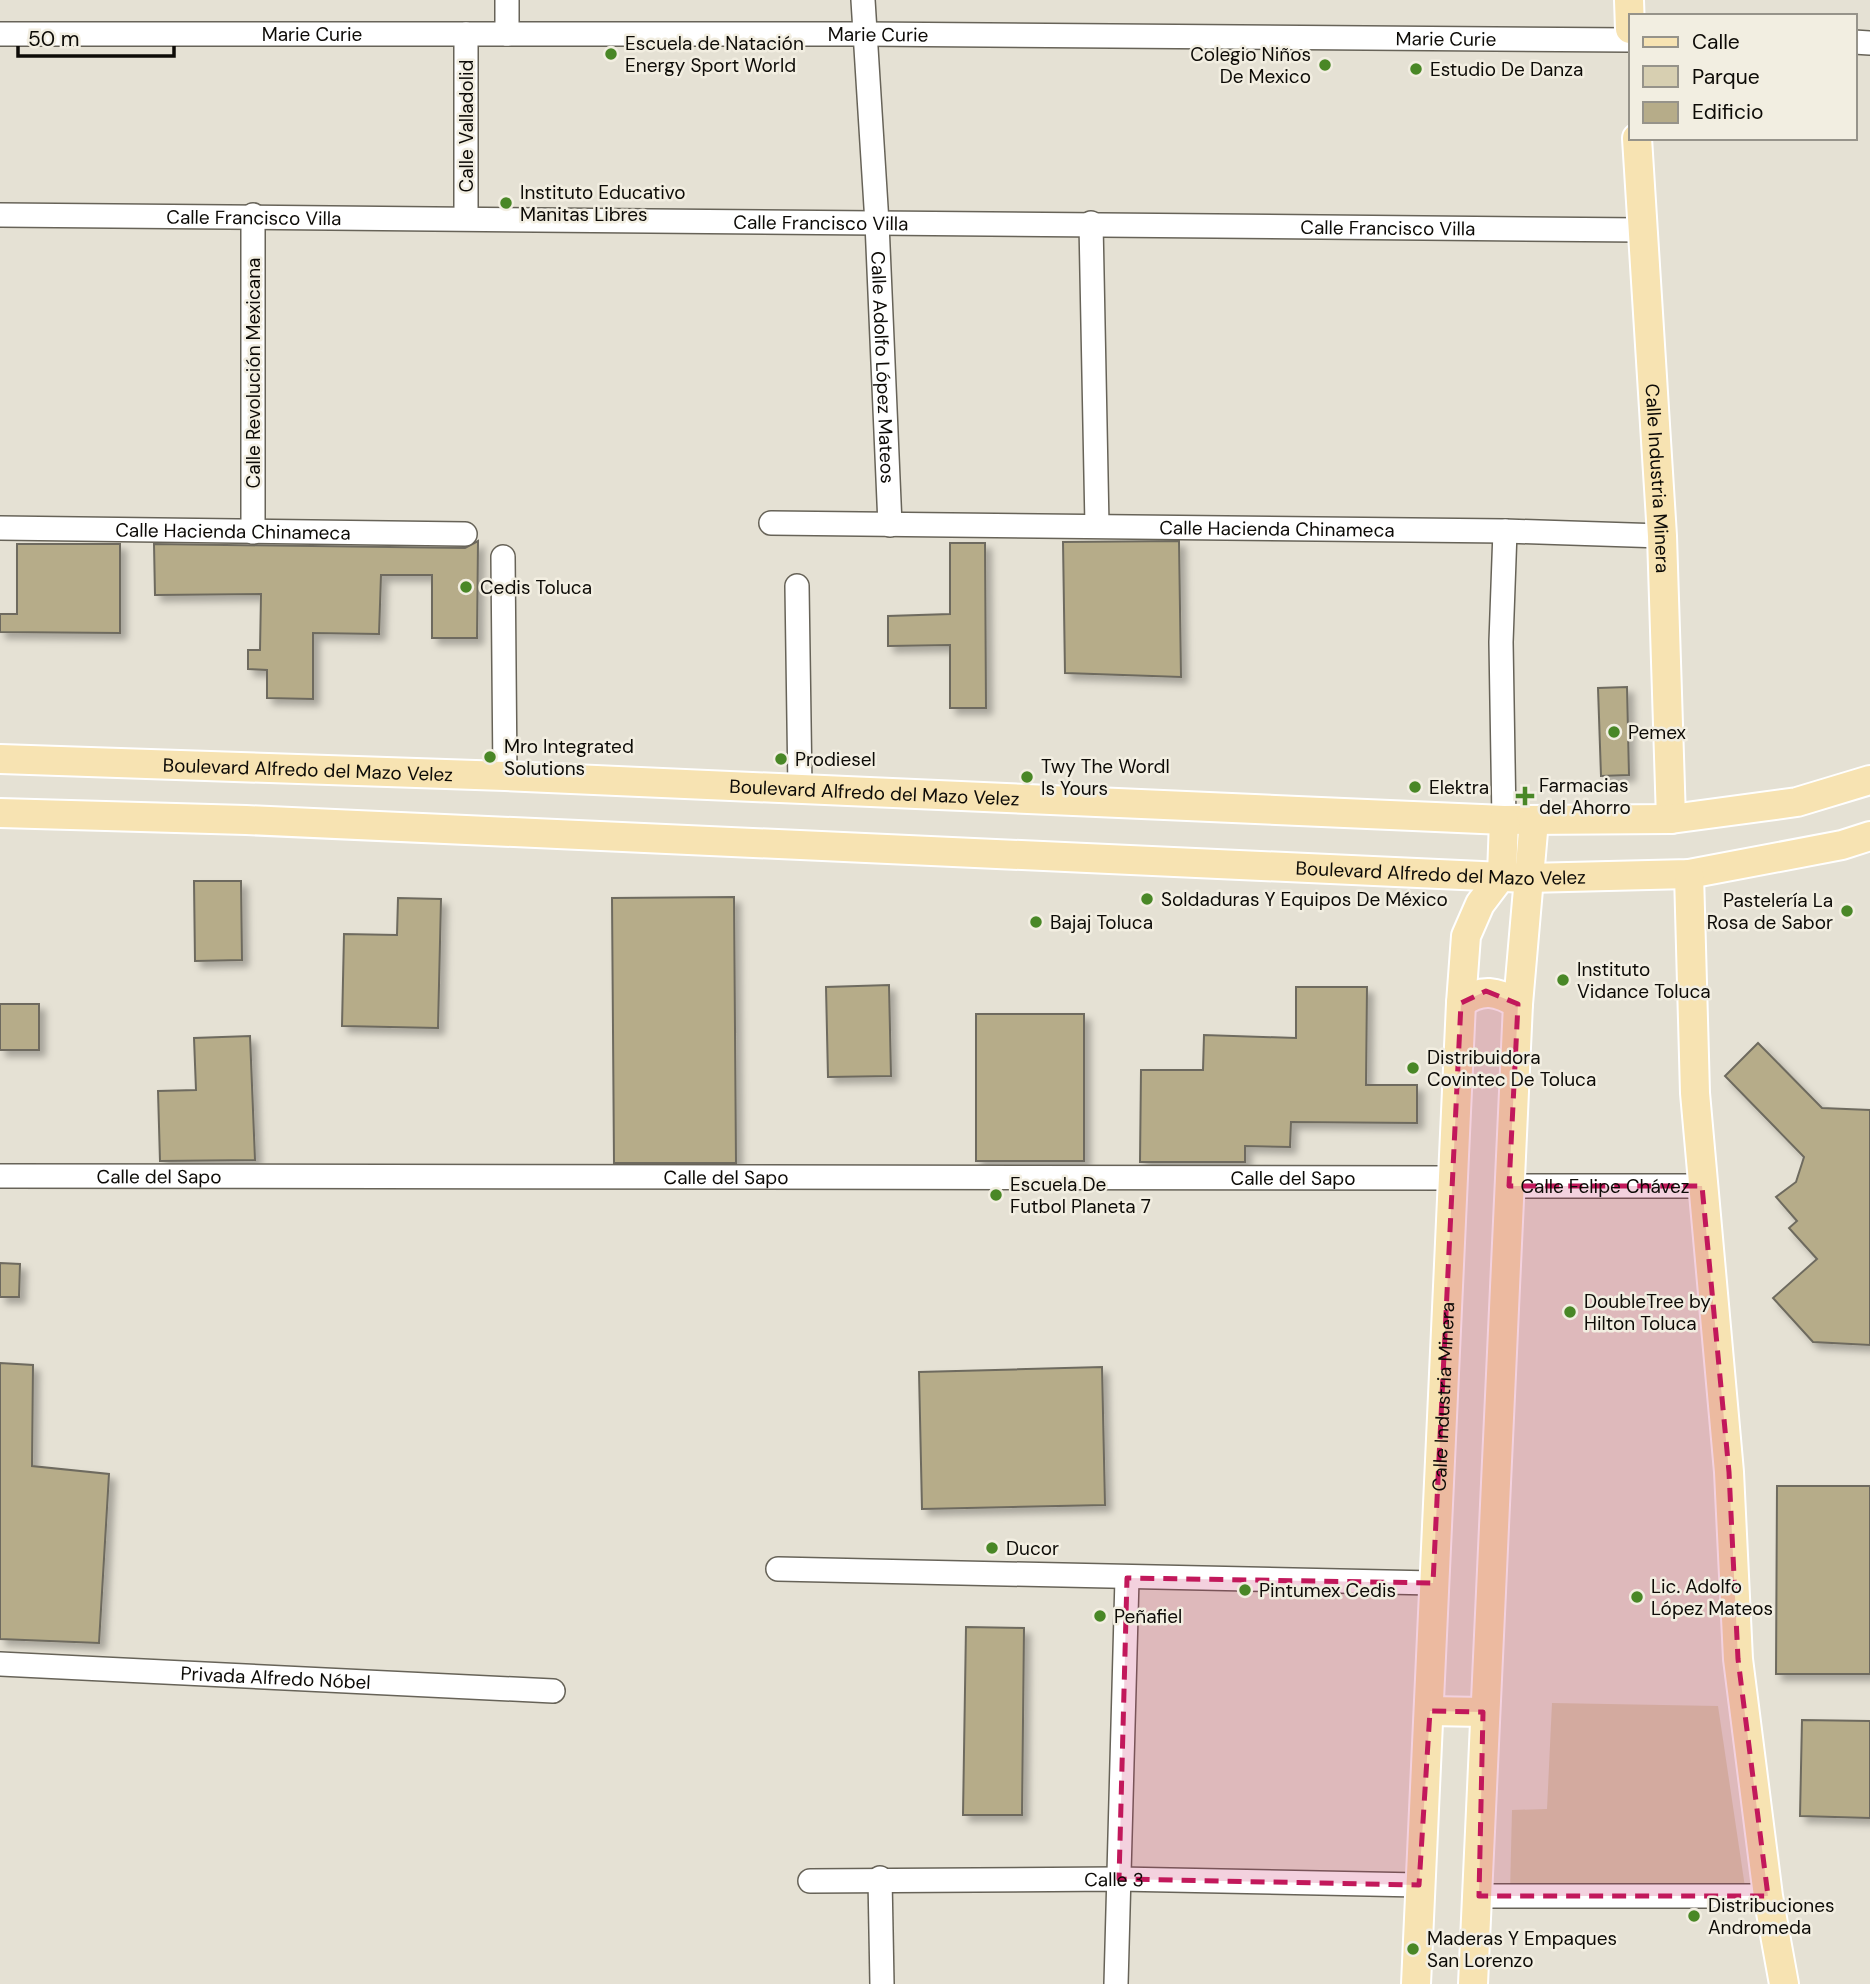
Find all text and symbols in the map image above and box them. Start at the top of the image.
scale bar [18,14,173,58]
legend [1629,14,1856,140]
street label: Marie Curie [262,22,362,47]
street label: Marie Curie [828,22,928,48]
text: 50 m [28,25,79,53]
street label: Marie Curie [1396,26,1496,52]
text: Calle [1692,28,1740,56]
place label: Escuela de Natación Energy Sport World [625,31,804,78]
place label: Colegio Niños De Mexico [1190,42,1311,89]
marker: Escuela de Natación Energy Sport World [603,46,619,62]
marker: Colegio Niños De Mexico [1317,57,1333,73]
place label: Estudio De Danza [1430,57,1583,82]
street label: Calle Valladolid [454,60,479,192]
marker: Estudio De Danza [1408,61,1424,77]
text: Parque [1692,63,1760,91]
text: Edificio [1692,98,1763,126]
place label: Instituto Educativo Manitas Libres [520,180,686,227]
marker: Instituto Educativo Manitas Libres [498,195,514,211]
street label: Calle Francisco Villa [166,205,342,231]
street label: Calle Francisco Villa [733,210,909,236]
street label: Calle Francisco Villa [1300,215,1476,241]
street label: Calle Adolfo López Mateos [865,251,900,484]
street label: Calle Revolución Mexicana [241,258,266,488]
street label: Calle Industria Minera [1639,383,1675,573]
street label: Calle Hacienda Chinameca [1159,515,1395,543]
street label: Calle Hacienda Chinameca [115,517,351,546]
place label: Cedis Toluca [480,575,592,600]
marker: Cedis Toluca [458,579,474,595]
place label: Pemex [1628,720,1687,745]
marker: Pemex [1606,724,1622,740]
place label: Mro Integrated Solutions [504,734,634,781]
place label: Prodiesel [795,747,876,772]
marker: Mro Integrated Solutions [482,749,498,765]
marker: Prodiesel [773,751,789,767]
street label: Boulevard Alfredo del Mazo Velez [162,752,453,787]
place label: Twy The Wordl Is Yours [1041,754,1170,801]
marker: Twy The Wordl Is Yours [1019,769,1035,785]
place label: Farmacias del Ahorro [1539,773,1631,820]
street label: Boulevard Alfredo del Mazo Velez [729,774,1020,812]
place label: Elektra [1429,775,1489,800]
marker: Elektra [1407,779,1423,795]
marker: Farmacias del Ahorro [1517,788,1533,804]
street label: Boulevard Alfredo del Mazo Velez [1295,855,1586,891]
place label: Soldaduras Y Equipos De México [1161,887,1448,912]
place label: Pastelería La Rosa de Sabor [1707,888,1833,935]
marker: Soldaduras Y Equipos De México [1139,891,1155,907]
marker: Pastelería La Rosa de Sabor [1839,903,1855,919]
place label: Bajaj Toluca [1050,910,1153,935]
marker: Bajaj Toluca [1028,914,1044,930]
place label: Instituto Vidance Toluca [1577,957,1711,1004]
marker: Instituto Vidance Toluca [1555,972,1571,988]
place label: Distribuidora Covintec De Toluca [1427,1045,1596,1092]
marker: Distribuidora Covintec De Toluca [1405,1060,1421,1076]
street label: Calle del Sapo [97,1164,221,1189]
street label: Calle del Sapo [664,1165,788,1190]
street label: Calle del Sapo [1231,1166,1355,1191]
place label: Escuela De Futbol Planeta 7 [1010,1172,1151,1219]
street label: Calle Felipe Chávez [1520,1174,1690,1199]
marker: Escuela De Futbol Planeta 7 [988,1187,1004,1203]
place label: DoubleTree by Hilton Toluca [1584,1289,1711,1336]
street label: Calle Industria Minera [1427,1301,1460,1492]
marker: DoubleTree by Hilton Toluca [1562,1304,1578,1320]
place label: Ducor [1006,1536,1059,1561]
marker: Ducor [984,1540,1000,1556]
place label: Lic. Adolfo López Mateos [1651,1574,1773,1621]
place label: Pintumex Cedis [1259,1578,1396,1603]
marker: Pintumex Cedis [1237,1582,1253,1598]
marker: Lic. Adolfo López Mateos [1629,1589,1645,1605]
place label: Peñafiel [1114,1604,1182,1629]
marker: Peñafiel [1092,1608,1108,1624]
street label: Privada Alfredo Nóbel [180,1661,371,1695]
street label: Calle 3 [1084,1867,1144,1892]
place label: Distribuciones Andromeda [1708,1893,1835,1940]
marker: Distribuciones Andromeda [1686,1908,1702,1924]
place label: Maderas Y Empaques San Lorenzo [1427,1926,1617,1973]
marker: Maderas Y Empaques San Lorenzo [1405,1941,1421,1957]

